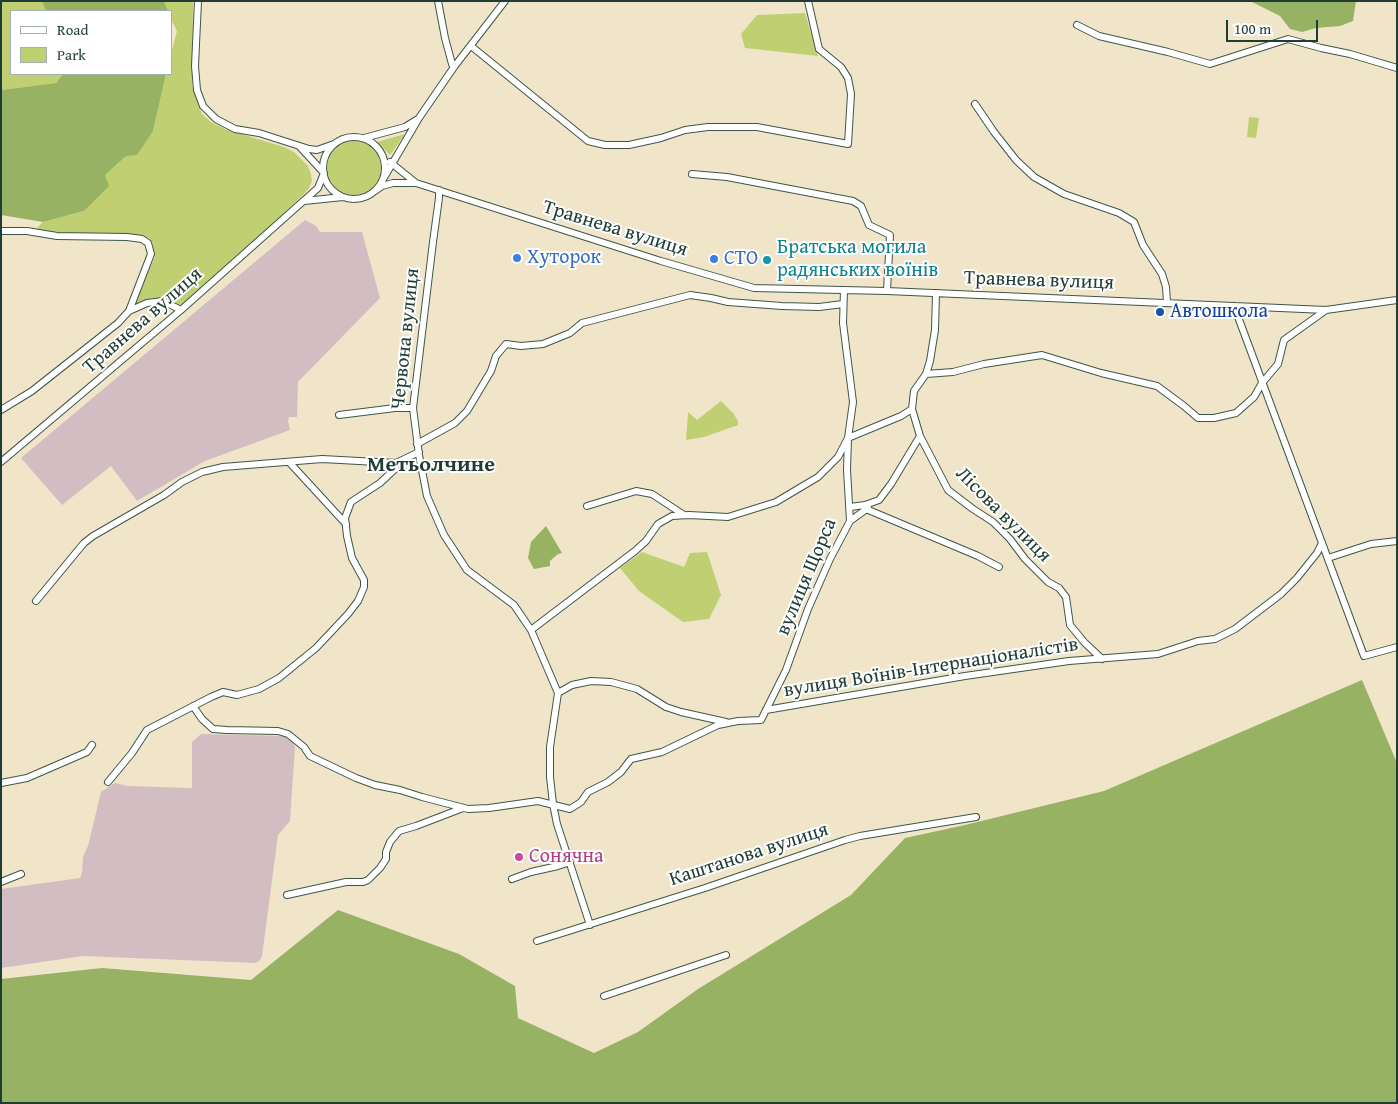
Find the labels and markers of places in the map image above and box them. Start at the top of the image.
place label: Братська могила радянських воїнів [777,236,938,283]
place label: Хуторок [527,246,601,270]
place label: СТО [724,247,758,271]
marker: Хуторок [511,252,523,264]
marker: СТО [708,253,720,265]
marker: Братська могила радянських воїнів [761,254,773,266]
place label: Автошкола [1170,300,1268,324]
marker: Автошкола [1154,306,1166,318]
place label: Сонячна [529,845,604,869]
marker: Сонячна [513,851,525,863]

